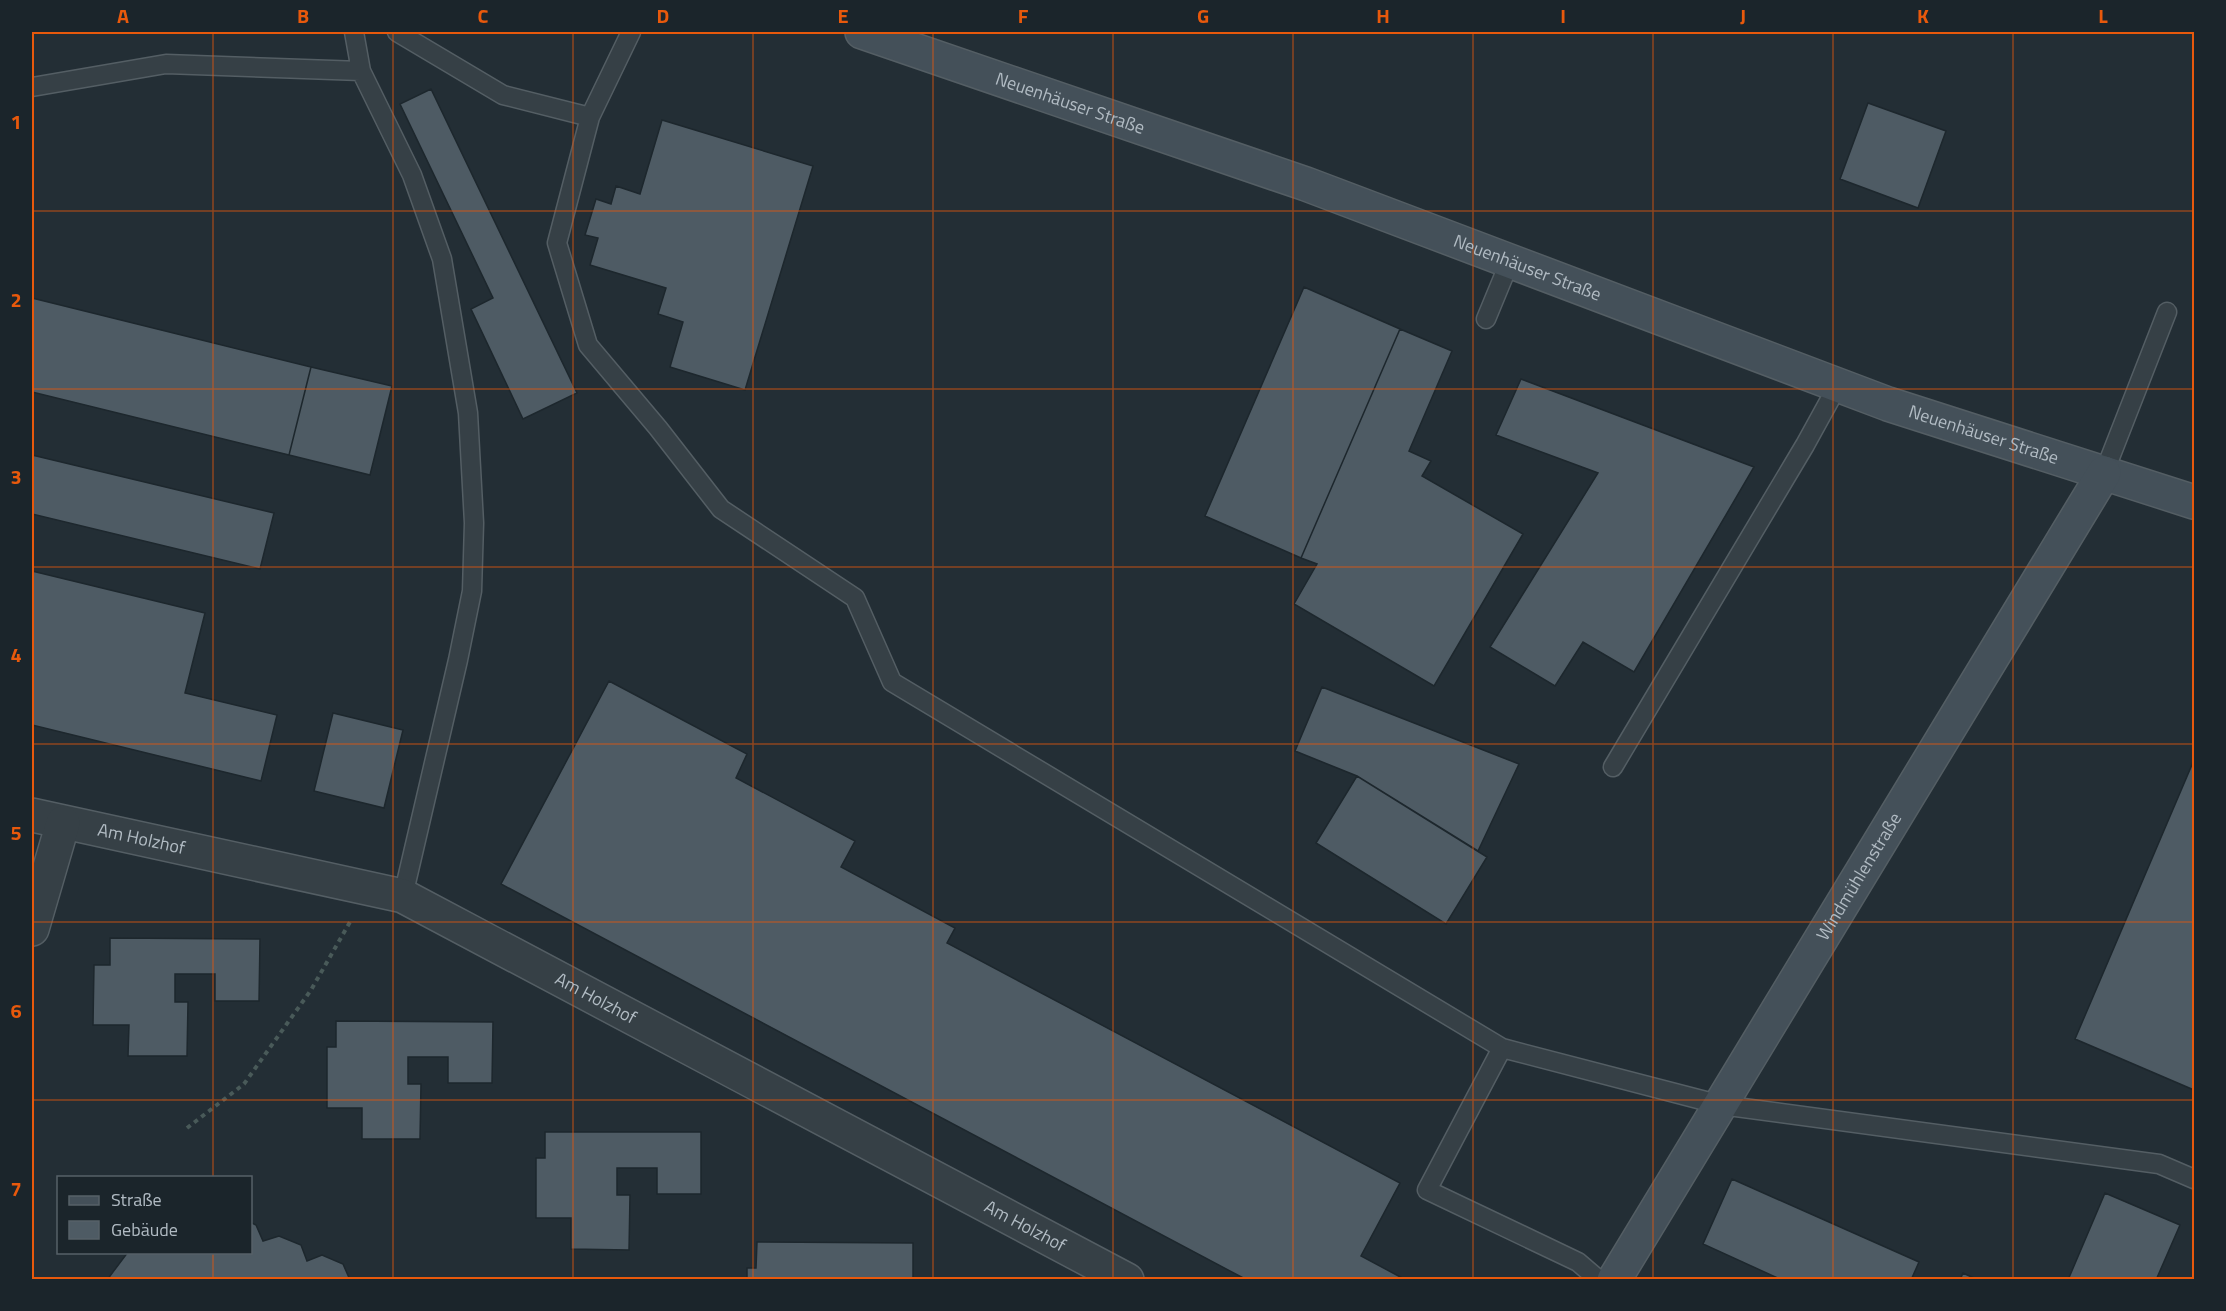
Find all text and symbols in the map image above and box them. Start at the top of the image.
text: A [117,0,129,31]
text: B [297,0,309,31]
text: C [478,0,489,31]
text: D [657,0,669,31]
text: E [837,0,849,31]
text: F [1018,0,1029,31]
text: G [1197,0,1209,31]
text: H [1376,0,1390,31]
text: I [1560,0,1566,31]
text: J [1740,0,1746,31]
text: K [1917,0,1929,31]
text: L [2098,0,2108,31]
street label: Neuenhäuser Straße [992,65,1149,141]
text: 1 [10,106,22,137]
street label: Neuenhäuser Straße [1450,227,1605,307]
text: 2 [10,284,22,315]
street label: Neuenhäuser Straße [1905,398,2062,471]
text: 3 [10,461,22,492]
text: 4 [10,639,22,670]
street label: Windmühlenstraße [1809,807,1908,946]
street label: Am Holzhof [95,816,188,861]
text: 5 [10,817,22,848]
street label: Am Holzhof [550,965,642,1031]
text: 6 [10,995,22,1026]
text: 7 [10,1173,22,1204]
legend [57,1176,252,1254]
text: Straße [111,1186,162,1213]
street label: Am Holzhof [980,1193,1071,1258]
text: Gebäude [111,1216,178,1243]

